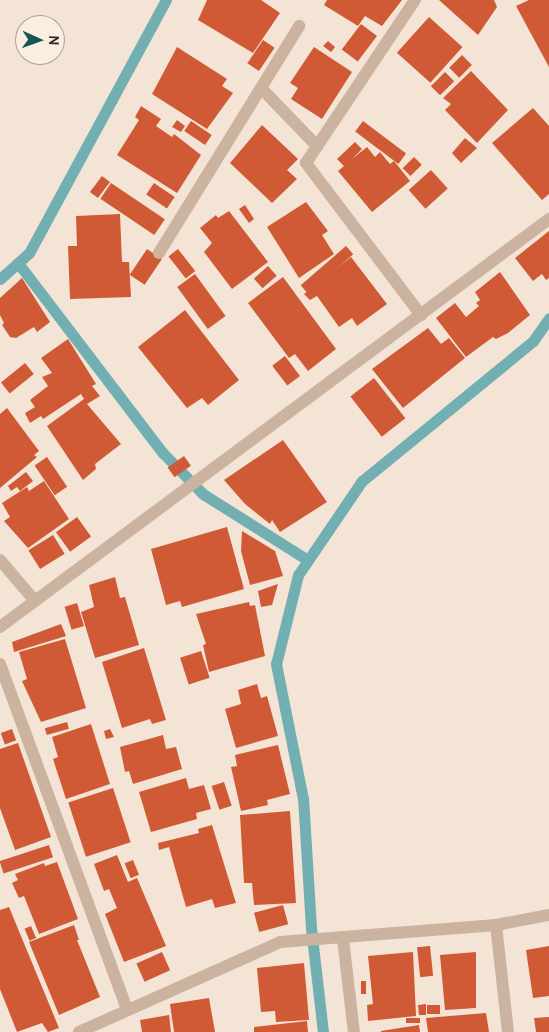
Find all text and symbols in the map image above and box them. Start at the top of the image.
north arrow [15,15,65,65]
text: N [45,35,63,46]

